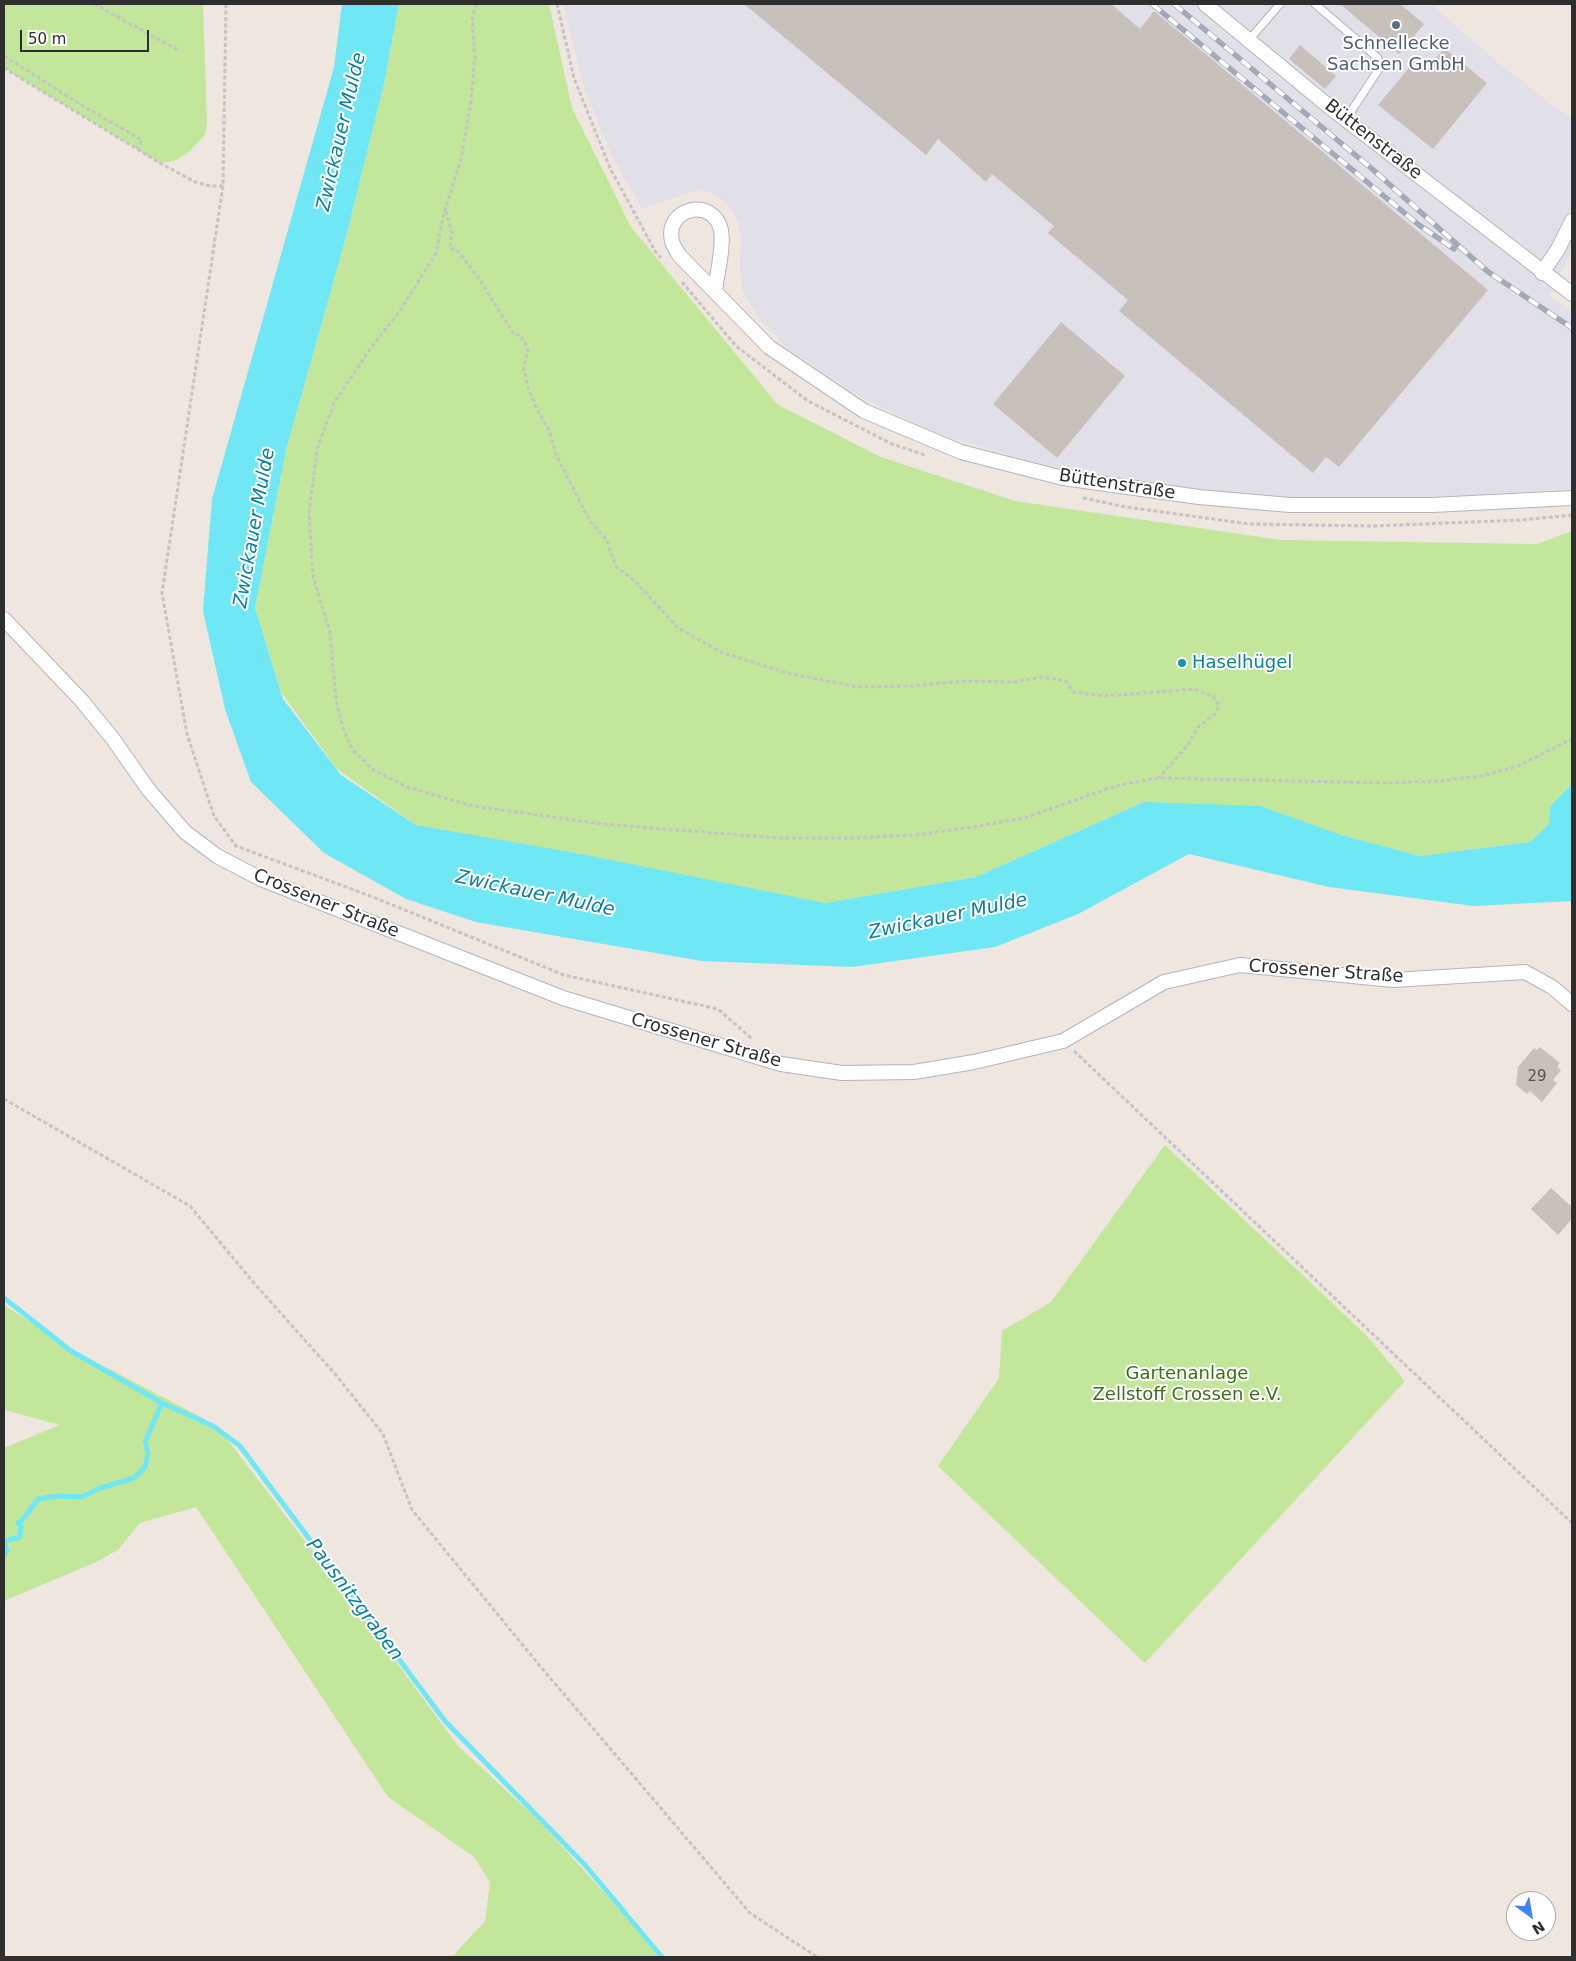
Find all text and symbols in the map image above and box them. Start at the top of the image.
marker: Schnellecke Sachsen GmbH [1390,19,1402,31]
scale bar [22,20,151,52]
text: 50 m [28,30,66,48]
place label: Schnellecke Sachsen GmbH [1327,33,1465,76]
water label: Zwickauer Mulde [313,51,371,213]
street label: Büttenstraße [1320,95,1426,185]
water label: Zwickauer Mulde [230,446,280,610]
street label: Büttenstraße [1057,465,1177,505]
place label: Haselhügel [1192,652,1292,674]
marker: Haselhügel [1176,657,1188,669]
street label: Crossener Straße [250,865,402,943]
water label: Zwickauer Mulde [453,866,617,922]
water label: Zwickauer Mulde [866,889,1030,945]
street label: Crossener Straße [1248,956,1404,988]
street label: Crossener Straße [628,1009,784,1073]
house number: 29 [1527,1068,1547,1086]
park label: Gartenanlage Zellstoff Crossen e.V. [1092,1363,1282,1406]
water label: Pausnitzgraben [301,1534,407,1666]
north arrow [1506,1891,1556,1941]
text: N [1529,1918,1548,1938]

